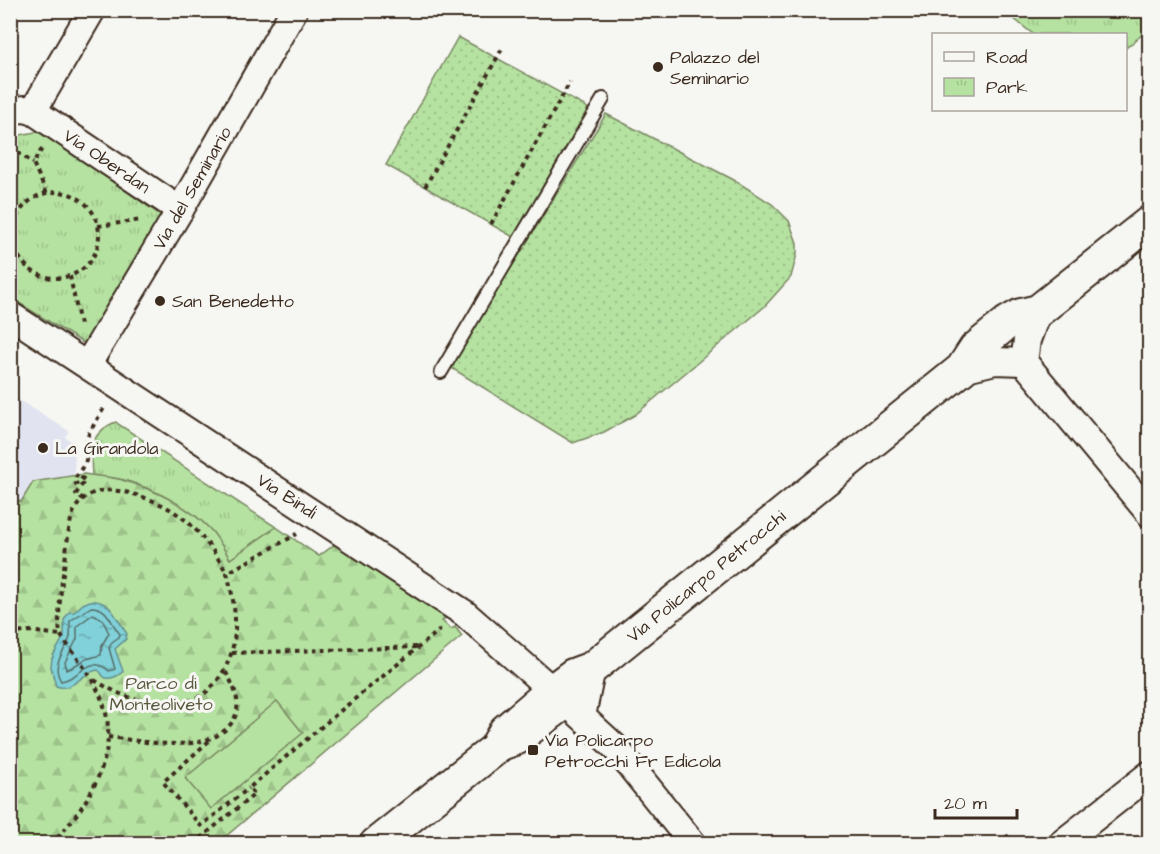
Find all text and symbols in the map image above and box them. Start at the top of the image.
legend [932,33,1127,111]
place label: Palazzo del Seminario [670,45,760,91]
text: Road [986,45,1027,70]
marker: Palazzo del Seminario [651,60,665,74]
text: Park [986,75,1028,100]
street label: Via del Seminario [147,122,238,254]
street label: Via Oberdan [58,123,155,200]
place label: San Benedetto [172,289,294,314]
marker: San Benedetto [153,294,167,308]
place label: La Girandola [55,436,158,461]
marker: La Girandola [36,441,50,455]
street label: Via Bindi [252,468,322,525]
street label: Via Policarpo Petrocchi [621,504,791,649]
park label: Parco di Monteoliveto [109,671,213,717]
place label: Via Policarpo Petrocchi Fr Edicola [545,728,721,774]
marker: Via Policarpo Petrocchi Fr Edicola [526,743,540,757]
scale bar [935,782,1018,820]
text: 20 m [944,791,987,816]

